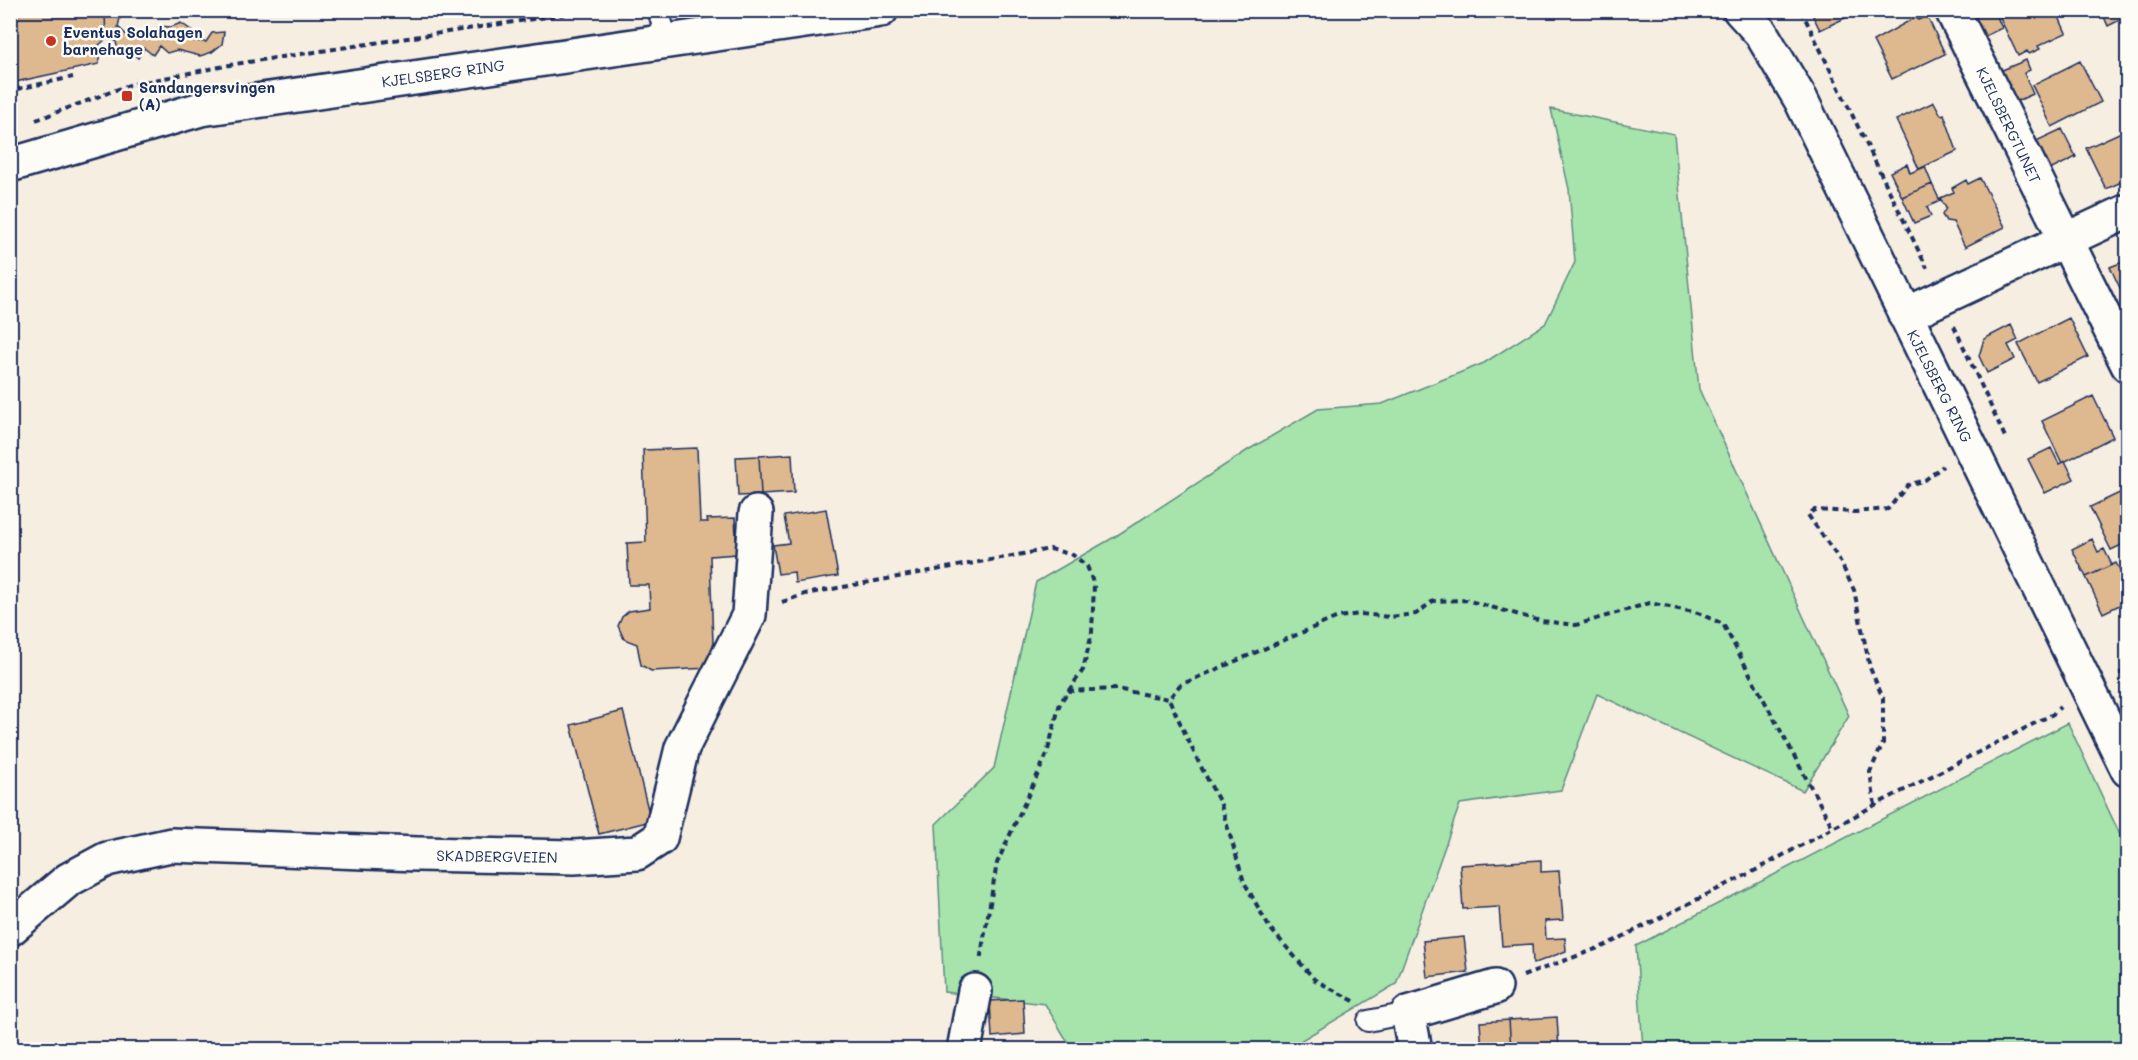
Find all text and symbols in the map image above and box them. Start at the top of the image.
place label: Eventus Solahagen barnehage [63,22,203,59]
marker: Eventus Solahagen barnehage [44,34,58,48]
street label: KJELSBERG RING [380,54,506,92]
street label: KJELSBERGTUNET [1972,63,2046,187]
place label: Sandangersvingen (A) [139,77,275,114]
marker: Sandangersvingen (A) [120,89,134,103]
street label: KJELSBERG RING [1903,326,1977,446]
street label: SKADBERGVEIEN [436,845,558,867]

